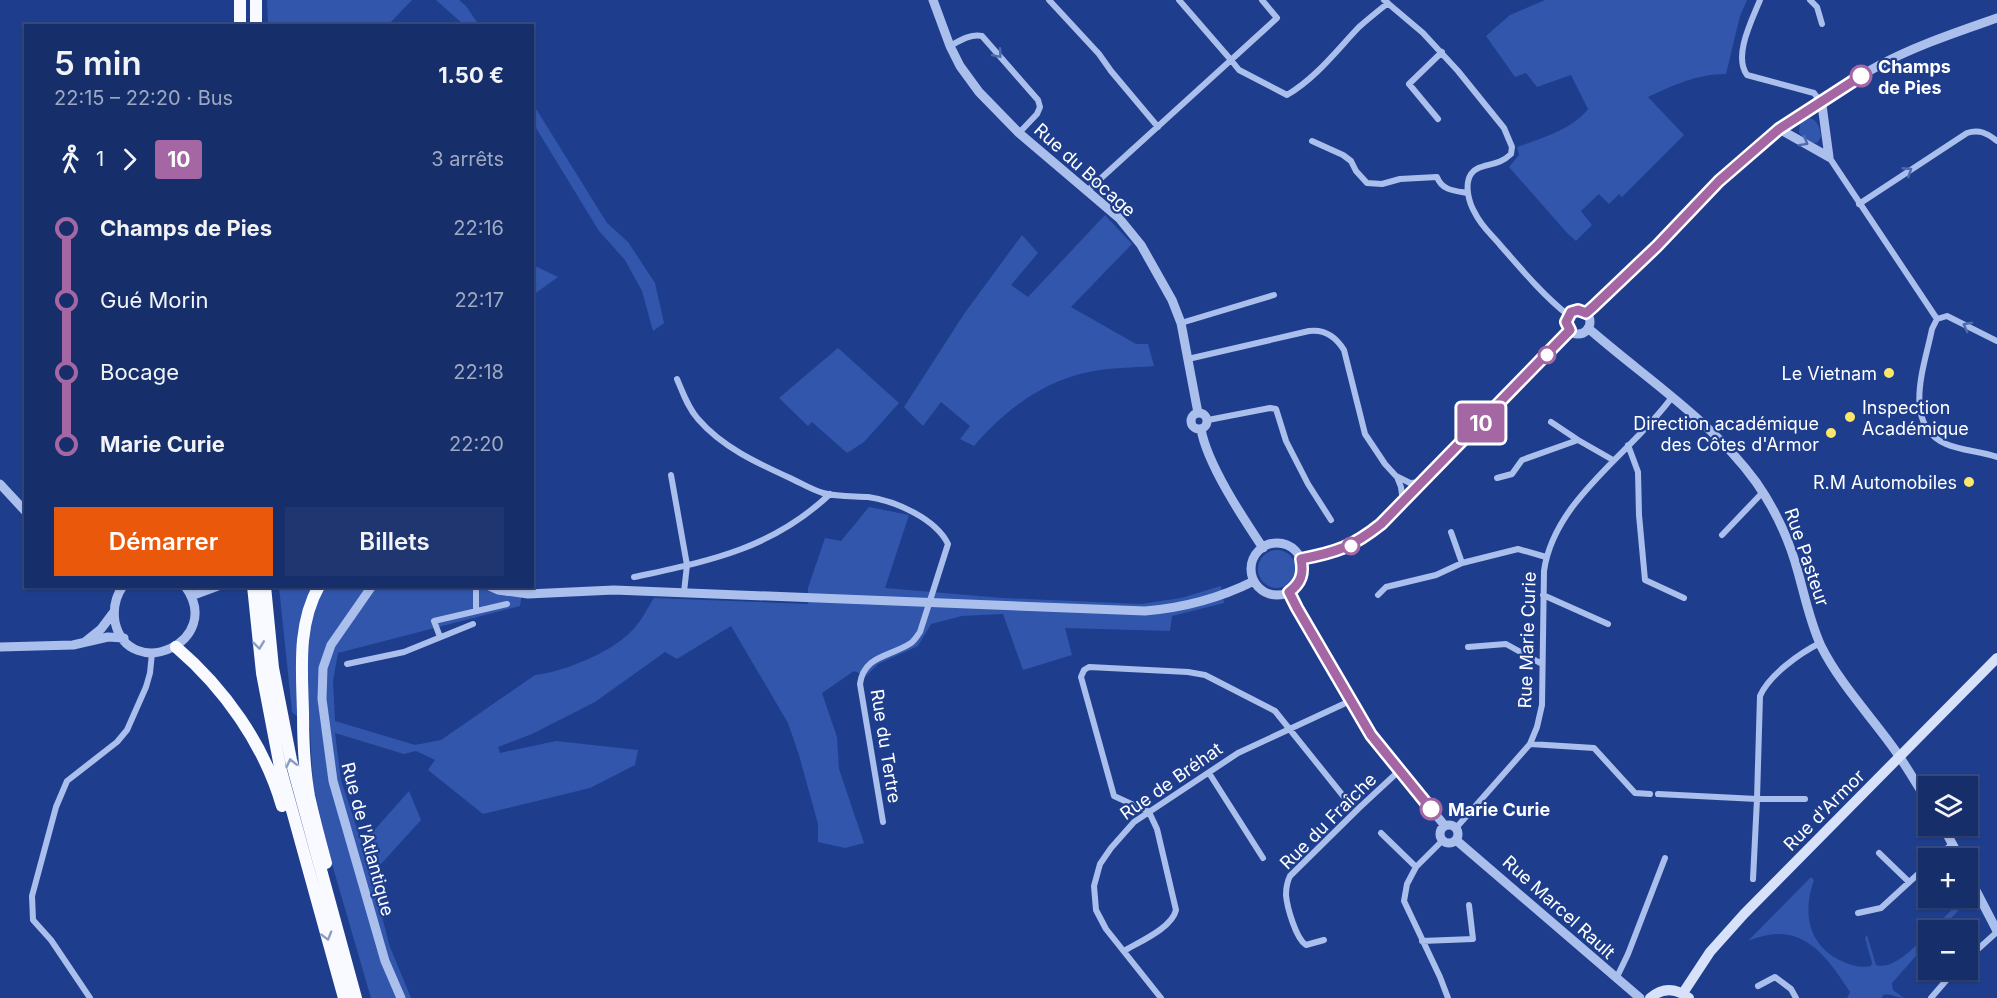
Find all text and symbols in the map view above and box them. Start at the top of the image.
text: 5 min [54,43,142,83]
one-way arrow [991,47,1002,58]
place label: Champs de Pies [1878,56,1951,98]
text: 1.50 € [438,62,504,88]
marker: Champs de Pies [1850,65,1872,87]
text: 22:15 – 22:20 · Bus [54,86,233,110]
street label: Rue du Bocage [1030,119,1140,221]
one-way arrow [1798,135,1808,146]
icon: walk [54,143,87,176]
icon: forward [113,143,146,176]
text: 1 [96,147,104,171]
text: 10 [167,147,190,172]
text: 3 arrêts [431,147,504,171]
one-way arrow [1901,167,1912,178]
text: Champs de Pies [100,215,272,241]
text: 22:16 [453,216,504,240]
text: Gué Morin [100,287,208,313]
text: 22:17 [454,288,504,312]
one-way arrow [1963,322,1974,334]
unlabelled marker [1538,346,1556,364]
text: Bocage [100,359,179,385]
text: 22:18 [453,360,504,384]
place label: Le Vietnam [1782,363,1877,384]
marker: Le Vietnam [1882,366,1896,380]
place label: Inspection Académique [1862,397,1969,439]
line badge: 10 [1454,404,1508,442]
marker: Inspection Académique [1843,410,1857,424]
text: 10 [1469,411,1493,436]
place label: Direction académique des Côtes d'Armor [1633,413,1819,455]
marker: Direction académique des Côtes d'Armor [1824,426,1838,440]
text: Marie Curie [100,431,225,457]
text: 22:20 [449,432,504,456]
place label: R.M Automobiles [1813,472,1957,493]
marker: R.M Automobiles [1962,475,1976,489]
street label: Rue Pasteur [1780,505,1834,609]
button: Démarrer [54,507,273,576]
button: Billets [285,507,504,576]
unlabelled marker [1342,537,1360,555]
street label: Rue Marie Curie [1514,571,1540,709]
one-way arrow [252,640,265,649]
street label: Rue du Tertre [867,687,905,805]
street label: Rue de Bréhat [1116,738,1226,824]
one-way arrow [286,758,299,768]
street label: Rue de l'Atlantique [337,760,399,918]
street label: Rue d'Armor [1779,765,1869,855]
street label: Rue du Fraîche [1276,769,1380,873]
map controls [1918,776,1978,980]
button: layers [1918,776,1978,836]
marker: Marie Curie [1420,798,1442,820]
place label: Marie Curie [1448,799,1550,820]
button: + [1918,848,1978,908]
street label: Rue Marcel Rault [1499,851,1619,963]
button: − [1918,920,1978,980]
one-way arrow [320,930,332,941]

